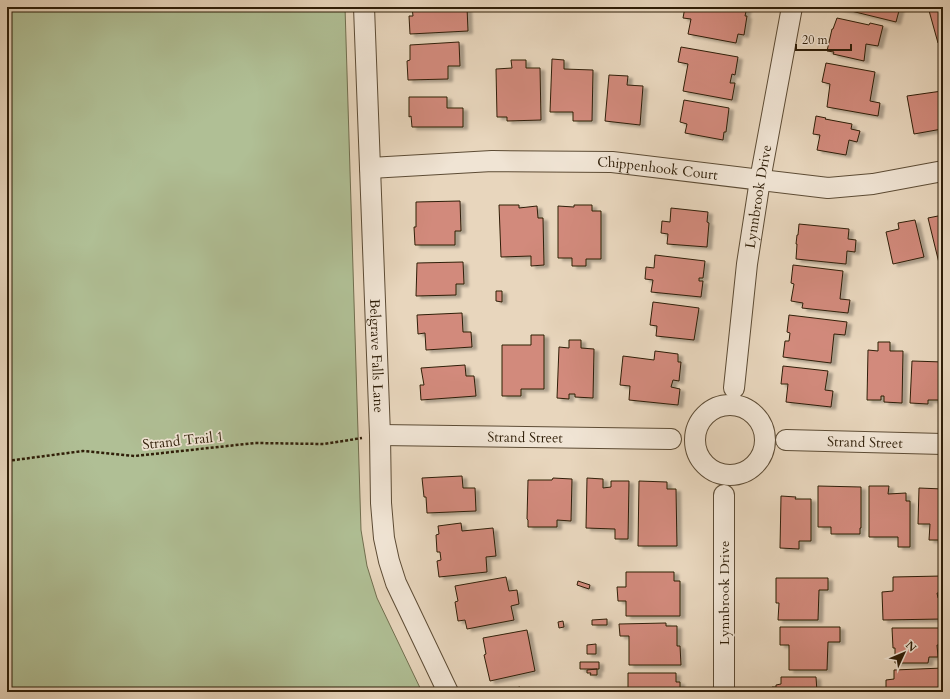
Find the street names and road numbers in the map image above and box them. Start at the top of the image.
street label: Lynnbrook Drive [741,143,776,250]
street label: Chippenhook Court [597,153,719,185]
street label: Belgrave Falls Lane [365,298,388,413]
street label: Strand Trail 1 [141,427,225,454]
street label: Strand Street [487,427,563,448]
street label: Strand Street [827,432,904,453]
street label: Lynnbrook Drive [715,541,734,645]

